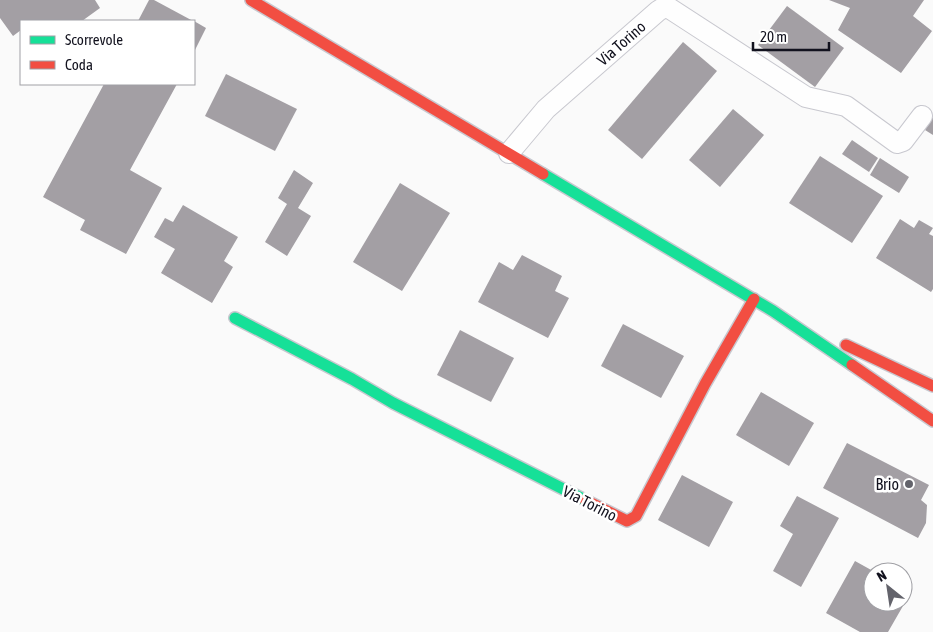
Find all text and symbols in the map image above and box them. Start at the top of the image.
street label: Via Torino [593,17,649,69]
legend [20,20,195,85]
scale bar [753,20,829,52]
text: 20 m [760,28,787,45]
text: Scorrevole [65,31,123,48]
text: Coda [65,56,93,73]
place label: Brio [875,475,899,493]
marker: Brio [903,478,915,490]
street label: Via Torino [560,482,620,524]
north arrow [863,562,913,612]
text: N [874,567,889,585]

